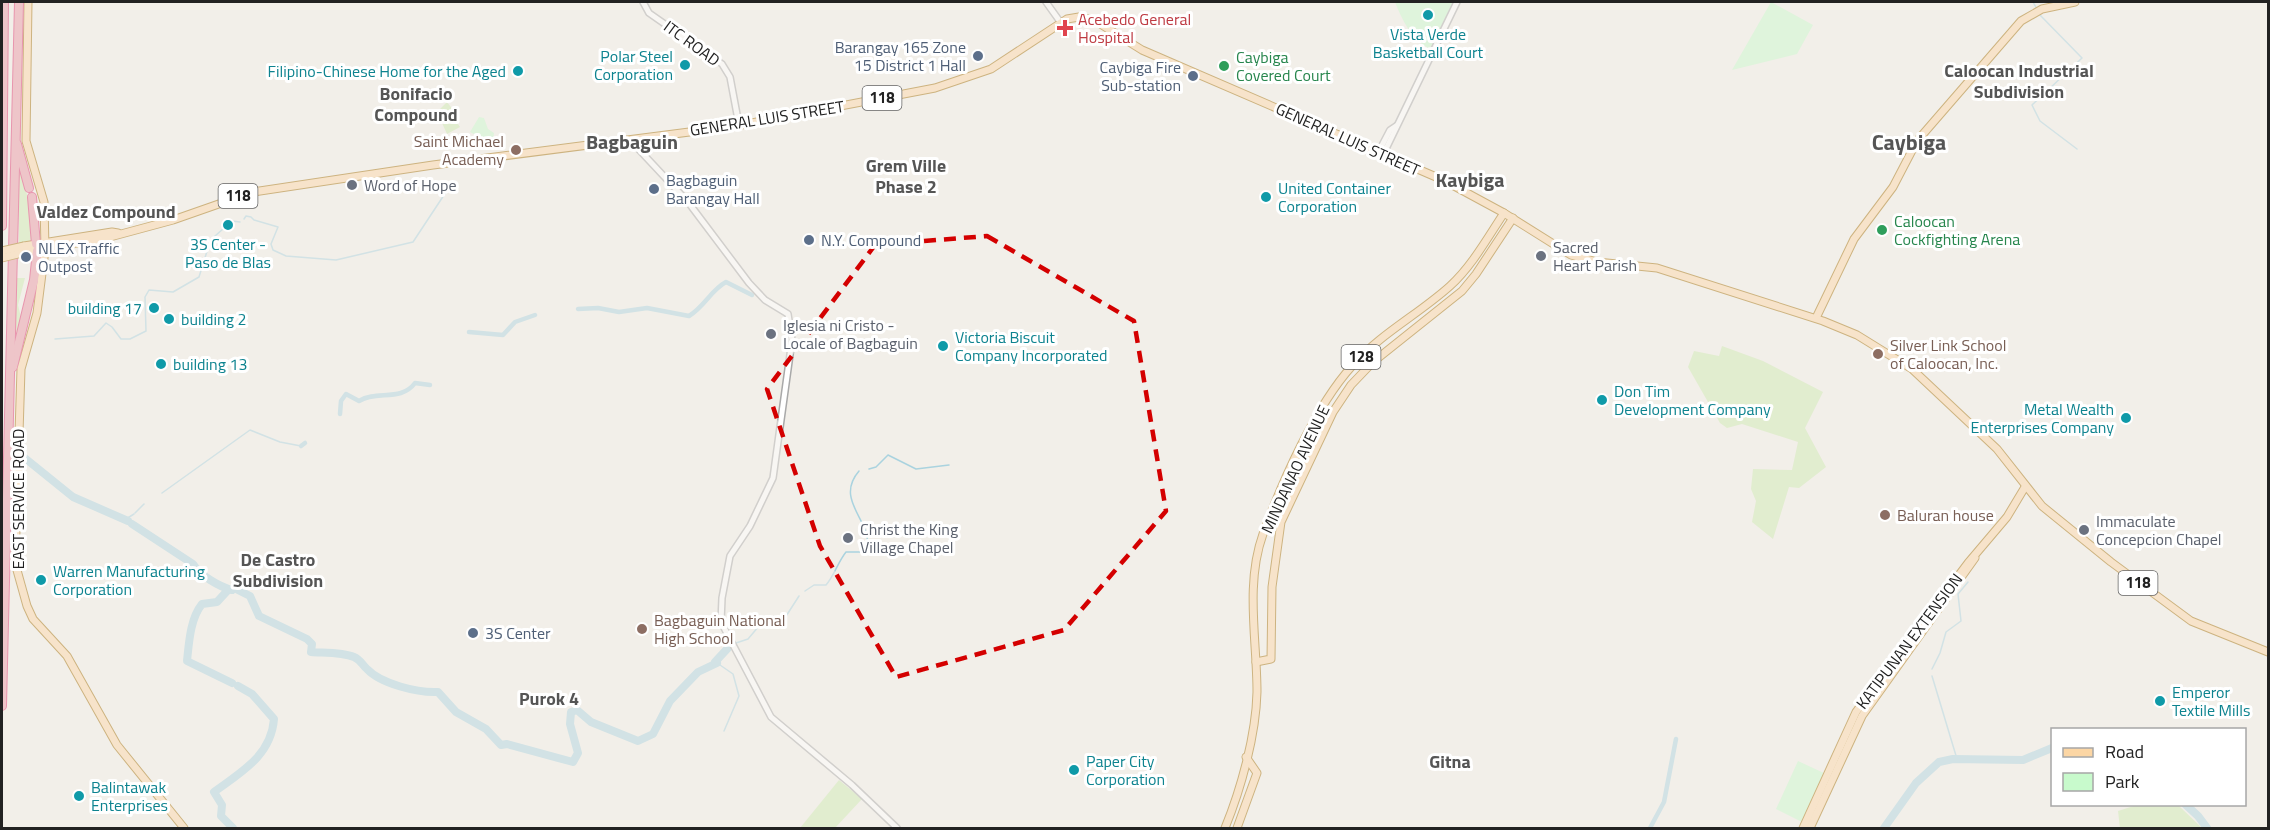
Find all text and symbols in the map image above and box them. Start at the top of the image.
place label: Acebedo General Hospital [1078,7,1191,49]
marker: Vista Verde Basketball Court [1421,8,1435,22]
street label: ITC ROAD [659,14,725,72]
marker: Acebedo General Hospital [1056,19,1074,37]
place label: Vista Verde Basketball Court [1373,22,1484,64]
place label: Barangay 165 Zone 15 District 1 Hall [835,35,966,77]
place label: Polar Steel Corporation [594,44,673,86]
place label: Caybiga Covered Court [1236,45,1331,87]
marker: Barangay 165 Zone 15 District 1 Hall [971,49,985,63]
place label: Caybiga Fire Sub-station [1100,55,1181,97]
district label: Caloocan Industrial Subdivision [1944,57,2094,105]
marker: Polar Steel Corporation [678,58,692,72]
place label: Filipino-Chinese Home for the Aged [268,59,506,83]
marker: Caybiga Covered Court [1217,59,1231,73]
marker: Filipino-Chinese Home for the Aged [511,64,525,78]
marker: Caybiga Fire Sub-station [1186,69,1200,83]
district label: Bonifacio Compound [374,80,458,128]
road number: 118 [862,86,902,110]
street label: GENERAL LUIS STREET [688,94,846,142]
street label: GENERAL LUIS STREET [1272,96,1425,182]
district label: Caybiga [1872,125,1946,159]
district label: Bagbaguin [586,126,678,157]
place label: Saint Michael Academy [414,129,504,171]
marker: Saint Michael Academy [509,143,523,157]
district label: Grem Ville Phase 2 [866,152,946,200]
district label: Kaybiga [1436,164,1504,195]
place label: Bagbaguin Barangay Hall [666,168,760,210]
place label: Word of Hope [364,173,457,197]
place label: United Container Corporation [1278,176,1391,218]
marker: Word of Hope [345,178,359,192]
marker: Bagbaguin Barangay Hall [647,182,661,196]
road number: 118 [218,184,258,208]
marker: United Container Corporation [1259,190,1273,204]
district label: Valdez Compound [36,198,176,225]
place label: Caloocan Cockfighting Arena [1894,209,2020,251]
marker: 3S Center - Paso de Blas [221,218,235,232]
marker: Caloocan Cockfighting Arena [1875,223,1889,237]
place label: N.Y. Compound [821,228,921,252]
place label: 3S Center - Paso de Blas [185,232,271,274]
marker: N.Y. Compound [802,233,816,247]
place label: Sacred Heart Parish [1553,235,1637,277]
place label: NLEX Traffic Outpost [38,236,119,278]
marker: Sacred Heart Parish [1534,249,1548,263]
marker: NLEX Traffic Outpost [19,250,33,264]
place label: building 17 [68,296,142,320]
marker: building 17 [147,301,161,315]
place label: building 2 [181,307,246,331]
marker: building 2 [162,312,176,326]
place label: Iglesia ni Cristo - Locale of Bagbaguin [783,313,918,355]
place label: Victoria Biscuit Company Incorporated [955,325,1108,367]
marker: Iglesia ni Cristo - Locale of Bagbaguin [764,327,778,341]
place label: Silver Link School of Caloocan, Inc. [1890,333,2006,375]
marker: Victoria Biscuit Company Incorporated [936,339,950,353]
road number: 128 [1342,345,1380,369]
marker: Silver Link School of Caloocan, Inc. [1871,347,1885,361]
place label: building 13 [173,352,247,376]
marker: building 13 [154,357,168,371]
place label: Don Tim Development Company [1614,379,1771,421]
marker: Don Tim Development Company [1595,393,1609,407]
place label: Metal Wealth Enterprises Company [1970,397,2114,439]
street label: MINDANAO AVENUE [1255,401,1335,537]
marker: Metal Wealth Enterprises Company [2119,411,2133,425]
street label: EAST SERVICE ROAD [6,429,30,569]
place label: Baluran house [1897,503,1994,527]
marker: Baluran house [1878,508,1892,522]
place label: Immaculate Concepcion Chapel [2096,509,2222,551]
place label: Christ the King Village Chapel [860,517,958,559]
marker: Immaculate Concepcion Chapel [2077,523,2091,537]
marker: Christ the King Village Chapel [841,531,855,545]
district label: De Castro Subdivision [233,546,323,594]
place label: Warren Manufacturing Corporation [53,559,205,601]
street label: KATIPUNAN EXTENSION [1850,568,1968,714]
road number: 118 [2118,571,2158,595]
marker: Warren Manufacturing Corporation [34,573,48,587]
place label: Bagbaguin National High School [654,608,786,650]
place label: 3S Center [485,621,551,645]
marker: Bagbaguin National High School [635,622,649,636]
marker: 3S Center [466,626,480,640]
place label: Emperor Textile Mills [2172,680,2250,722]
district label: Purok 4 [519,685,579,712]
marker: Emperor Textile Mills [2153,694,2167,708]
legend [2051,728,2246,806]
text: Road [2105,738,2144,765]
district label: Gitna [1429,748,1471,775]
place label: Paper City Corporation [1086,749,1165,791]
marker: Paper City Corporation [1067,763,1081,777]
text: Park [2105,768,2140,795]
place label: Balintawak Enterprises [91,775,168,817]
marker: Balintawak Enterprises [72,789,86,803]

